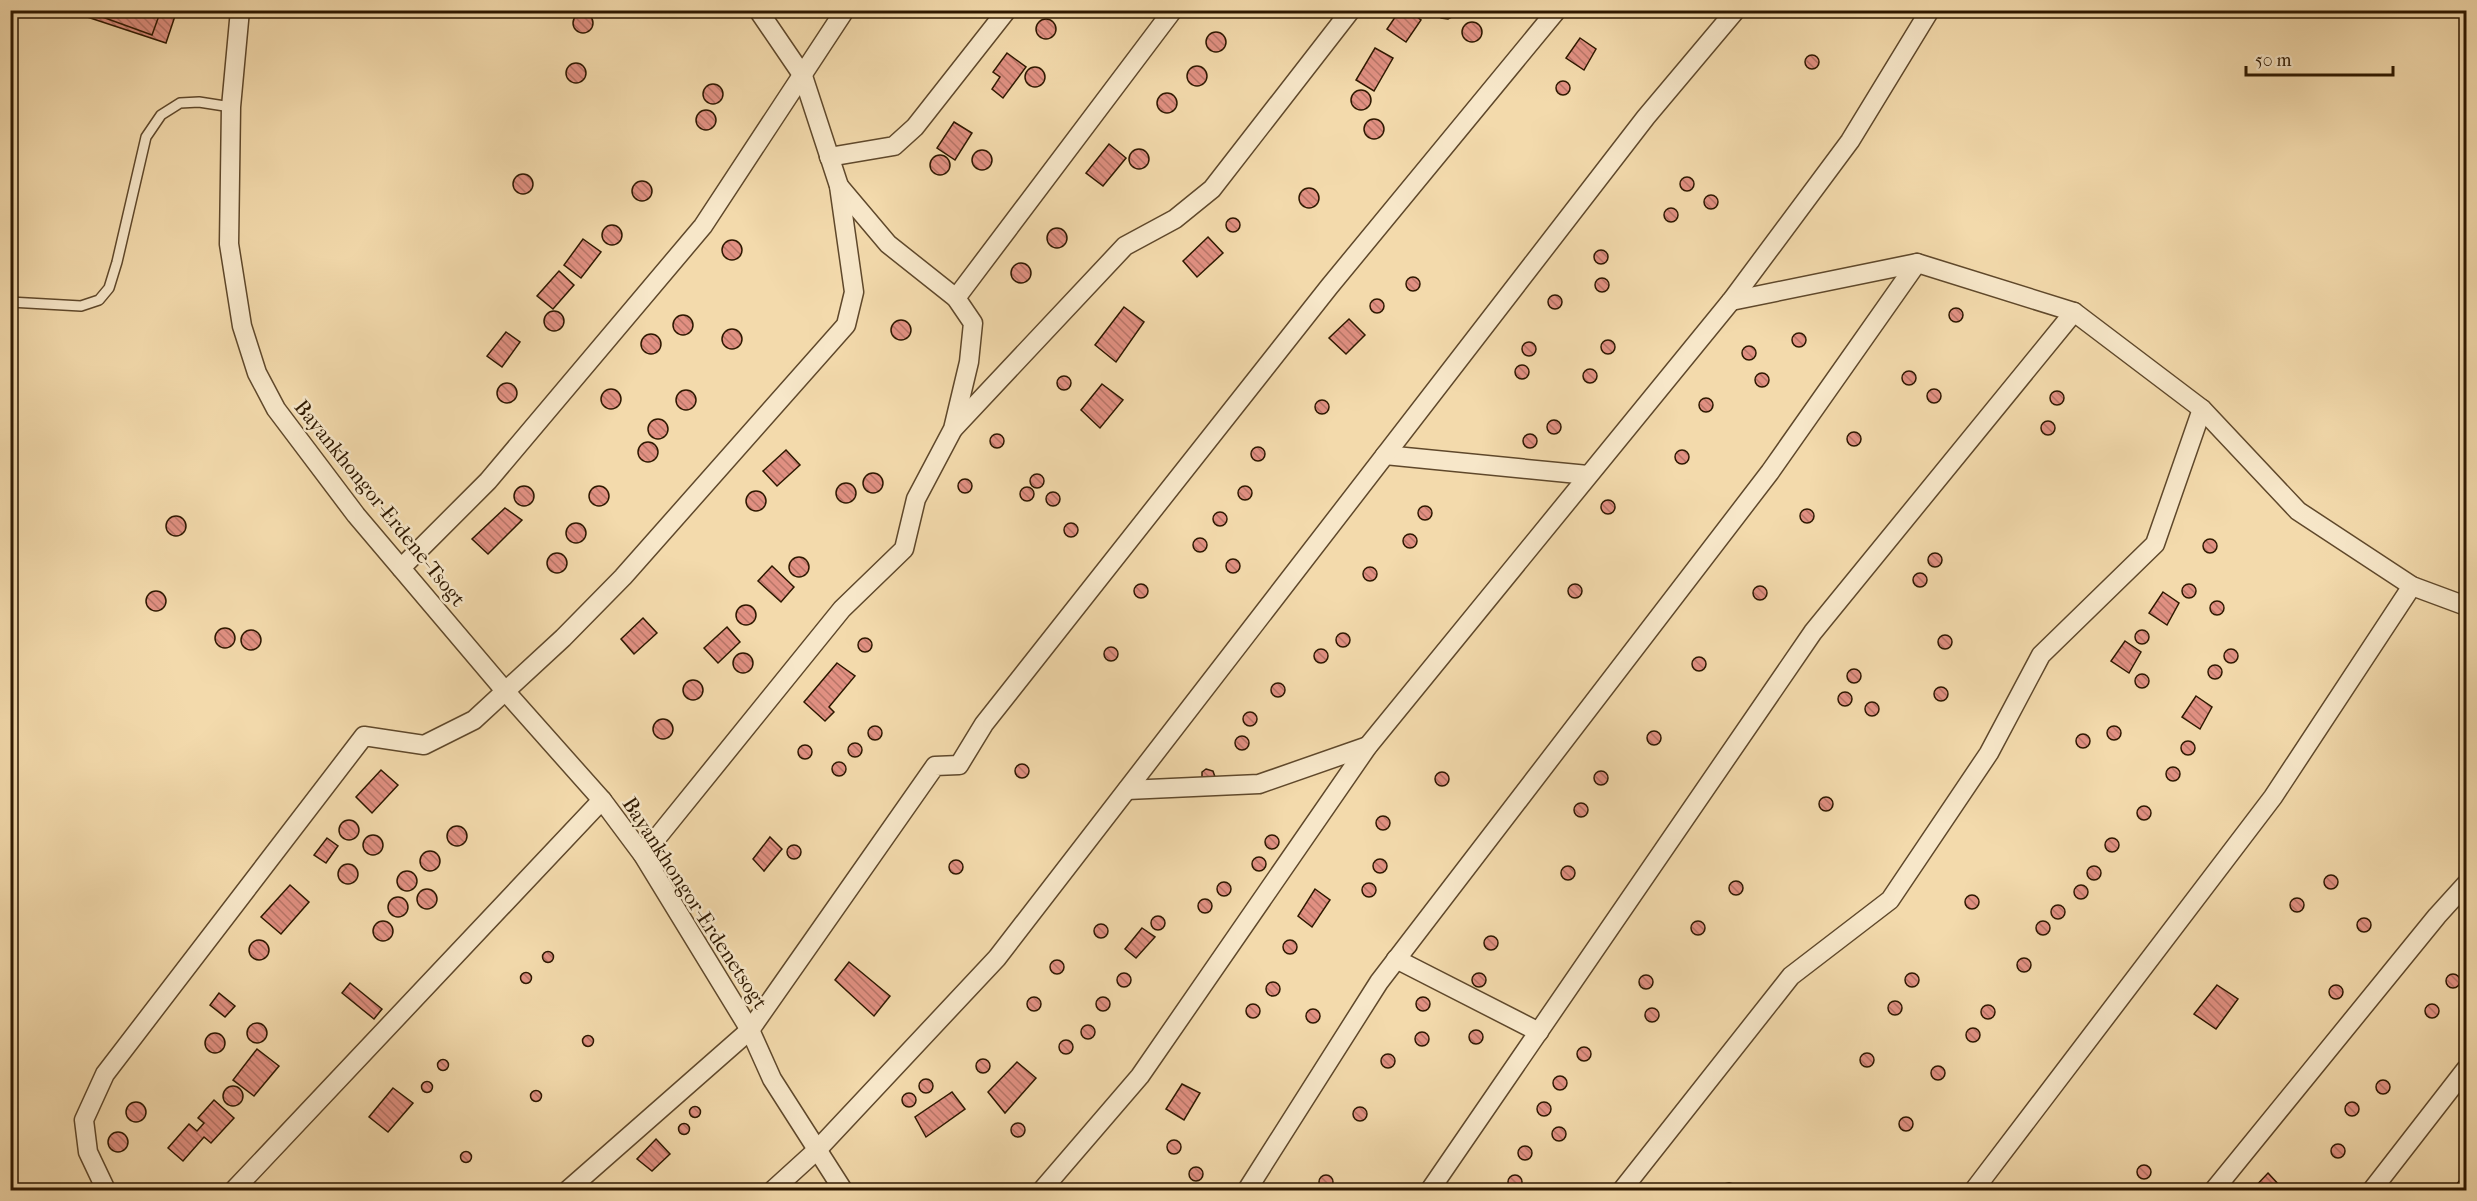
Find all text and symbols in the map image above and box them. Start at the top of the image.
scale bar [2246,39,2393,77]
text: 50 m [2255,50,2292,71]
street label: Bayankhongor-Erdene-Tsogt [289,395,471,611]
street label: Bayankhongor-Erdenetsogt [617,793,773,1014]

